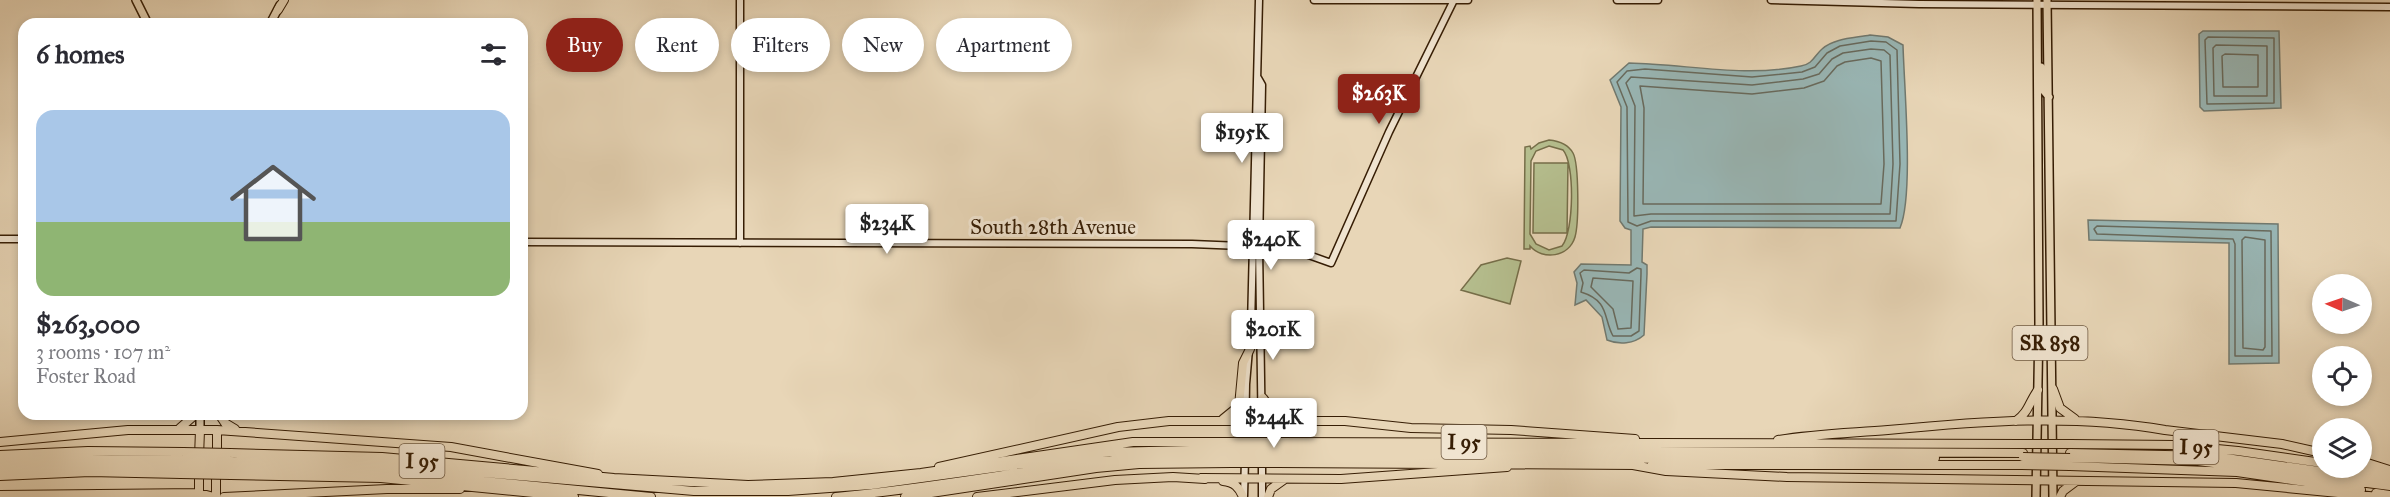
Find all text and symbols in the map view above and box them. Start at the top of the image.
chip: Buy [546,18,623,72]
chip: Rent [635,18,719,72]
chip: Filters [731,18,830,72]
chip: New [842,18,924,72]
chip: Apartment [936,18,1072,72]
text: 6 homes [36,38,125,70]
icon: filters [477,38,510,71]
pin: $263K [1337,74,1421,125]
text: $263K [1352,81,1406,105]
pin: $195K [1200,113,1284,164]
text: $195K [1215,120,1269,144]
icon: home [219,149,327,257]
pin: $234K [845,204,929,255]
text: $234K [859,211,915,235]
street label: South 28th Avenue [970,214,1136,240]
pin: $240K [1229,220,1313,271]
text: $240K [1242,227,1300,251]
north arrow [2312,274,2372,334]
map controls [2312,274,2372,478]
text: $263,000 [36,308,140,340]
pin: $201K [1231,310,1315,361]
text: $201K [1245,317,1301,341]
road number: SR 858 [2012,326,2088,360]
text: 3 rooms · 107 m² [36,340,170,364]
button: locate [2312,346,2372,406]
text: Foster Road [36,364,136,388]
pin: $244K [1232,398,1316,449]
text: $244K [1245,405,1303,429]
button: layers [2312,418,2372,478]
road number: I 95 [1442,425,1486,459]
road number: I 95 [2174,430,2218,464]
road number: I 95 [400,444,444,478]

